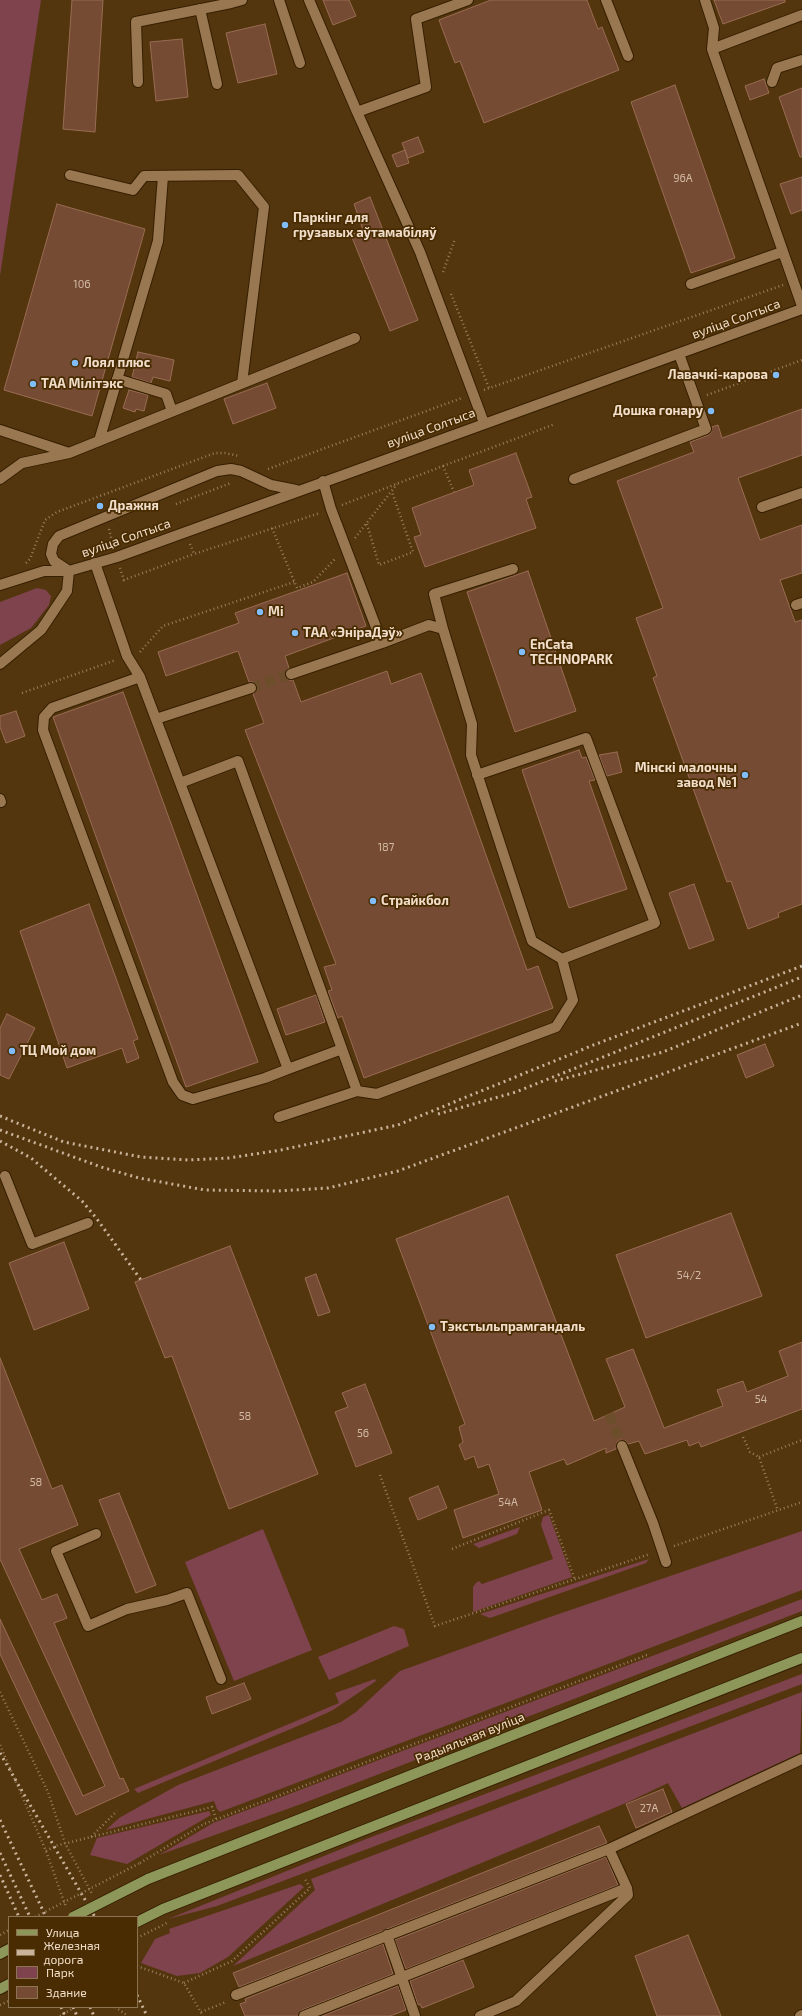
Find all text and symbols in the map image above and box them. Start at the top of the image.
house number: 96А [673,171,693,185]
place label: Паркінг для грузавых аўтамабіляў [293,210,437,241]
marker: Паркінг для грузавых аўтамабіляў [280,220,290,230]
house number: 106 [73,277,91,291]
street label: вуліца Солтыса [690,296,782,342]
place label: Лоял плюс [83,355,150,371]
marker: Лоял плюс [70,358,80,368]
place label: Лавачкі-карова [668,367,768,383]
marker: Лавачкі-карова [771,370,781,380]
place label: ТАА Мілітэкс [41,376,123,392]
marker: ТАА Мілітэкс [28,379,38,389]
place label: Дошка гонару [613,403,703,419]
street label: вуліца Солтыса [385,405,477,451]
marker: Дошка гонару [706,406,716,416]
place label: Дражня [108,498,159,514]
marker: Дражня [95,501,105,511]
street label: вуліца Солтыса [79,515,173,561]
place label: Mi [268,604,283,620]
marker: Mi [255,607,265,617]
place label: ТАА «ЭніраДэў» [303,625,402,641]
marker: ТАА «ЭніраДэў» [290,628,300,638]
place label: EnCata TECHNOPARK [530,637,613,668]
marker: EnCata TECHNOPARK [517,647,527,657]
place label: Мінскі малочны завод №1 [635,760,737,791]
marker: Мінскі малочны завод №1 [740,770,750,780]
house number: 187 [378,840,394,854]
place label: Страйкбол [381,893,449,909]
marker: Страйкбол [368,896,378,906]
place label: ТЦ Мой дом [20,1043,96,1059]
marker: ТЦ Мой дом [7,1046,17,1056]
house number: 54/2 [677,1268,701,1282]
place label: Тэкстыльпрамгандаль [440,1319,585,1335]
marker: Тэкстыльпрамгандаль [427,1322,437,1332]
house number: 54 [755,1392,767,1406]
house number: 58 [239,1409,251,1423]
house number: 56 [357,1426,369,1440]
house number: 58 [30,1475,42,1489]
house number: 54А [498,1495,518,1509]
street label: Радыяльная вуліца [413,1709,527,1767]
house number: 27А [640,1801,658,1815]
legend [8,1916,138,2008]
text: Улица [46,1925,79,1939]
text: Железная дорога [43,1938,100,1966]
text: Парк [46,1965,74,1979]
text: Здание [46,1985,87,1999]

